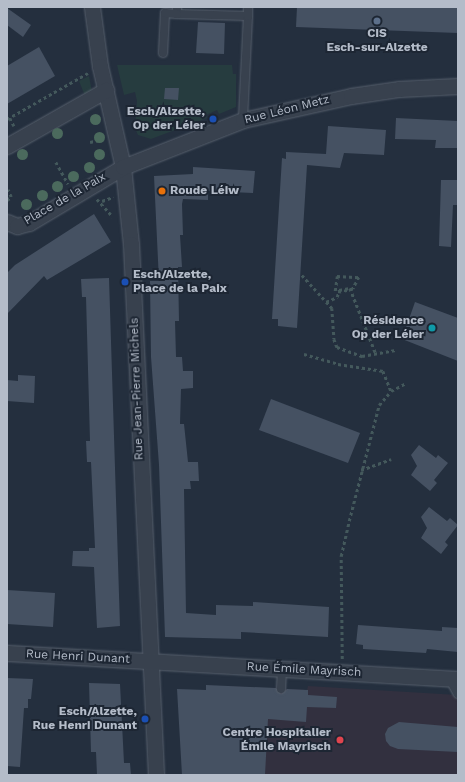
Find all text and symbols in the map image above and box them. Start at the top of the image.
marker: CIS Esch-sur-Alzette [372,16,382,26]
place label: CIS Esch-sur-Alzette [326,27,428,55]
street label: Rue Léon Metz [243,92,331,128]
place label: Esch/Alzette, Op der Léier [127,105,205,133]
marker: Esch/Alzette, Op der Léier [208,114,218,124]
street label: Place de la Paix [21,170,109,228]
place label: Roude Léiw [170,184,239,198]
marker: Roude Léiw [157,186,167,196]
place label: Esch/Alzette, Place de la Paix [133,268,227,296]
marker: Esch/Alzette, Place de la Paix [120,277,130,287]
place label: Résidence Op der Léier [351,314,424,342]
street label: Rue Jean-Pierre Michels [127,317,147,461]
marker: Résidence Op der Léier [427,323,437,333]
street label: Rue Henri Dunant [26,647,130,667]
street label: Rue Émile Mayrisch [246,660,362,680]
place label: Esch/Alzette, Rue Henri Dunant [33,705,137,733]
marker: Esch/Alzette, Rue Henri Dunant [140,714,150,724]
place label: Centre Hospitalier Émile Mayrisch [222,726,331,754]
marker: Centre Hospitalier Émile Mayrisch [334,734,346,746]

